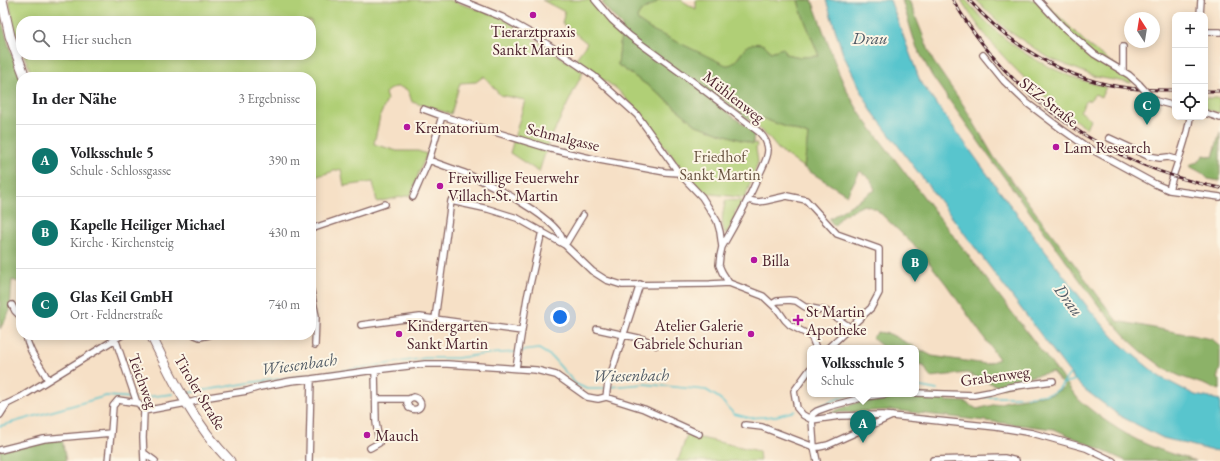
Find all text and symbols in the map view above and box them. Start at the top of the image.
marker: Tierarztpraxis Sankt Martin [528,10,538,20]
north arrow [1124,12,1160,48]
map controls [1172,12,1208,120]
button: + [1172,12,1208,48]
search box [16,16,316,60]
place label: Tierarztpraxis Sankt Martin [490,21,576,60]
icon: search [30,27,52,49]
water label: Drau [851,27,888,49]
text: Hier suchen [62,29,132,48]
button: − [1172,48,1208,84]
street label: Mühlenweg [699,66,770,128]
street label: SEZ-Straße [1015,72,1083,132]
button: locate [1172,84,1208,120]
text: In der Nähe [32,87,117,109]
text: 3 Ergebnisse [239,90,300,107]
pin: C [1134,92,1160,125]
place label: Krematorium [415,117,500,138]
street label: Schmalgasse [524,118,602,156]
marker: Krematorium [402,122,412,132]
place label: Lam Research [1064,137,1151,158]
marker: Lam Research [1051,142,1061,152]
text: Volksschule 5 [70,143,154,162]
park label: Friedhof Sankt Martin [679,146,761,185]
text: A [40,152,50,169]
text: 390 m [269,152,300,169]
text: Schule · Schlossgasse [70,162,171,179]
place label: Freiwillige Feuerwehr Villach-St. Martin [448,167,580,206]
marker: Freiwillige Feuerwehr Villach-St. Martin [435,181,445,191]
text: Kapelle Heiliger Michael [70,215,225,234]
text: B [41,224,49,241]
text: 430 m [269,224,300,241]
text: Kirche · Kirchensteig [70,234,174,251]
pin: B [902,249,928,282]
place label: Billa [762,250,790,271]
marker: Billa [749,255,759,265]
water label: Drau [1049,278,1088,321]
text: Glas Keil GmbH [70,287,173,306]
text: C [40,296,50,313]
text: 740 m [269,296,300,313]
place label: St Martin Apotheke [805,301,867,340]
text: Ort · Feldnerstraße [70,306,163,323]
your location [550,307,570,327]
place label: Kindergarten Sankt Martin [407,315,489,354]
place label: Atelier Galerie Gabriele Schurian [633,315,744,354]
marker: St Martin Apotheke [793,315,803,325]
marker: Kindergarten Sankt Martin [394,329,404,339]
marker: Atelier Galerie Gabriele Schurian [746,329,756,339]
popup [807,345,919,397]
water label: Wiesenbach [260,348,339,380]
street label: Teichweg [123,350,163,412]
street label: Tiroler Straße [169,350,231,434]
text: Volksschule 5 [821,353,905,372]
street label: Grabenweg [959,361,1032,391]
water label: Wiesenbach [593,363,670,387]
text: Schule [821,372,854,389]
pin: A [850,410,876,443]
place label: Mauch [375,425,419,446]
marker: Mauch [362,430,372,440]

